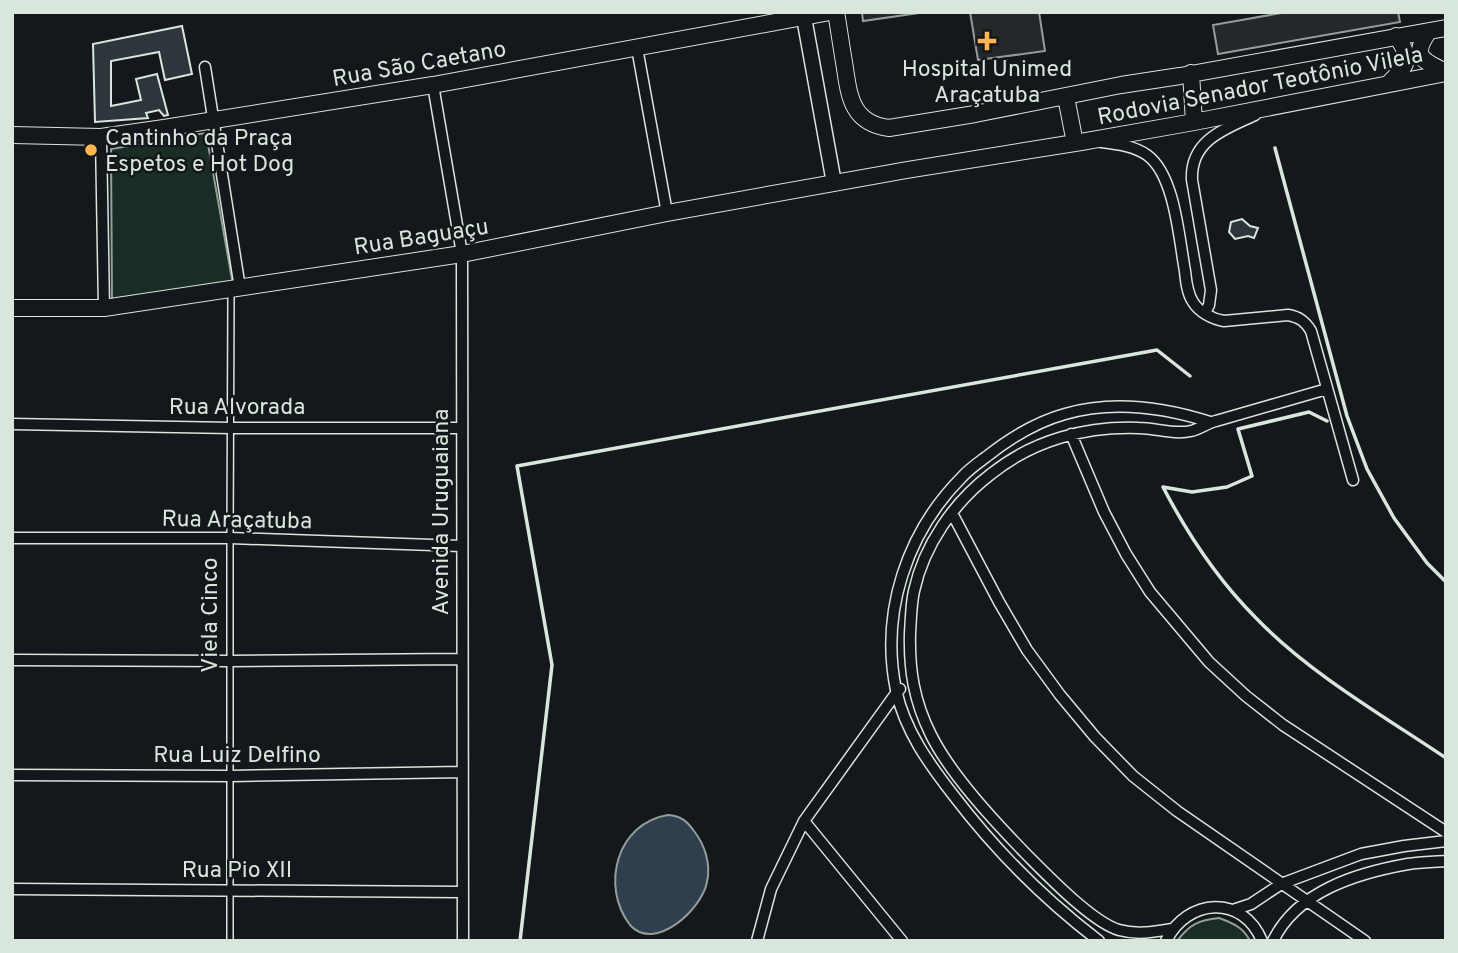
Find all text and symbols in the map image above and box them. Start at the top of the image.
marker: Hospital Unimed Araçatuba [977,31,997,51]
street label: Rua São Caetano [330,36,509,95]
street label: Rodovia Senador Teotônio Vilela [1095,42,1426,133]
place label: Hospital Unimed Araçatuba [902,56,1072,111]
place label: Cantinho da Praça Espetos e Hot Dog [105,125,294,180]
marker: Cantinho da Praça Espetos e Hot Dog [83,142,99,158]
street label: Rua Baguaçu [352,214,491,263]
street label: Rua Alvorada [169,394,305,423]
street label: Avenida Uruguaiana [428,409,457,615]
street label: Rua Araçatuba [161,506,313,537]
street label: Viela Cinco [197,557,226,673]
street label: Rua Luiz Delfino [153,742,321,771]
street label: Rua Pio XII [182,857,292,886]

